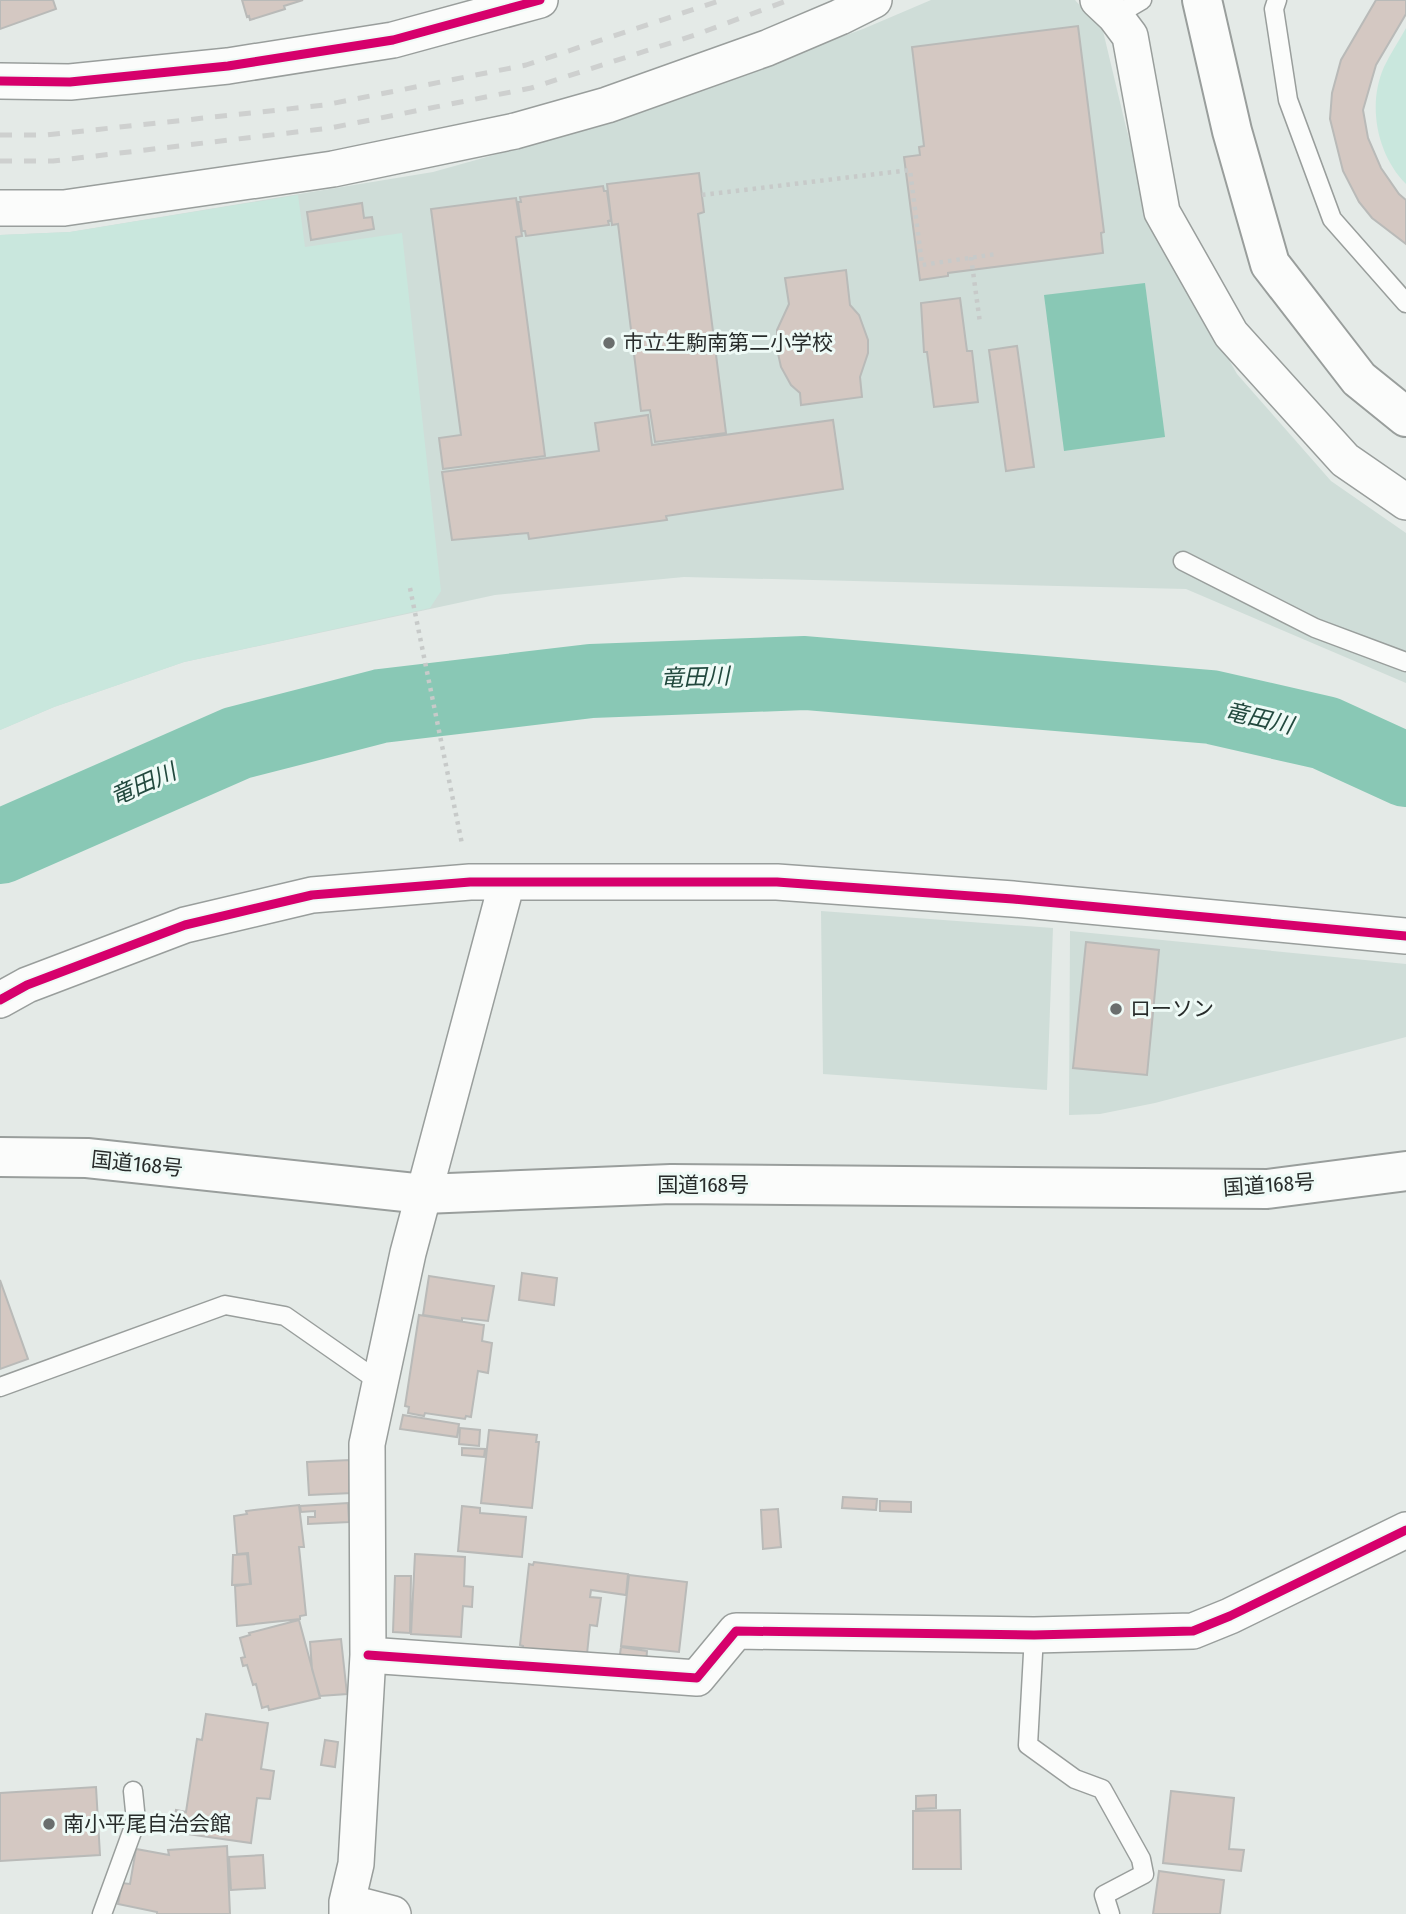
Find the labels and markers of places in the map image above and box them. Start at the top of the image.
place label: 市立生駒南第二小学校 [623,330,833,356]
marker: 市立生駒南第二小学校 [601,335,617,351]
place label: ローソン [1130,996,1214,1022]
marker: ローソン [1108,1001,1124,1017]
place label: 南小平尾自治会館 [63,1811,231,1837]
marker: 南小平尾自治会館 [41,1816,57,1832]

